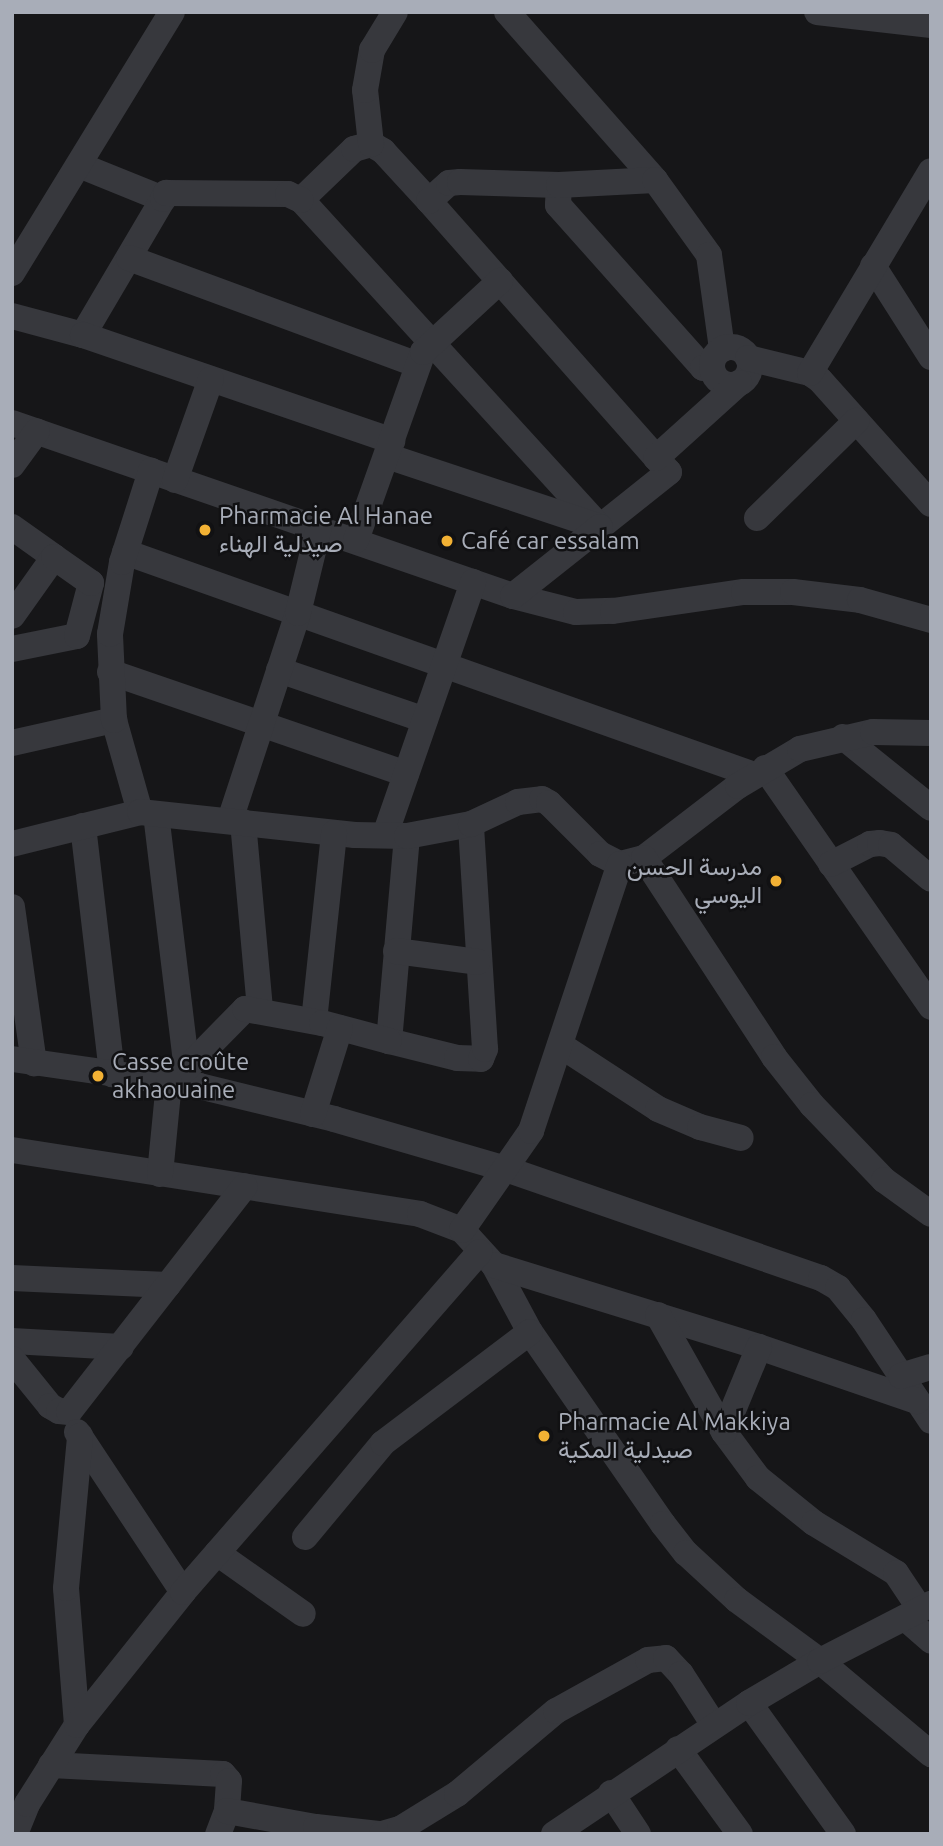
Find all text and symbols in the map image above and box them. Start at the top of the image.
place label: Pharmacie Al Hanae صيدلية الهناء [219,502,433,558]
marker: Pharmacie Al Hanae صيدلية الهناء [197,522,213,538]
place label: Café car essalam [461,527,640,555]
marker: Café car essalam [439,533,455,549]
place label: مدرسة الحسن اليوسي [627,853,762,909]
marker: مدرسة الحسن اليوسي [768,873,784,889]
place label: Casse croûte akhaouaine [112,1048,249,1104]
marker: Casse croûte akhaouaine [90,1068,106,1084]
place label: Pharmacie Al Makkiya صيدلية المكية [558,1408,791,1464]
marker: Pharmacie Al Makkiya صيدلية المكية [536,1428,552,1444]

